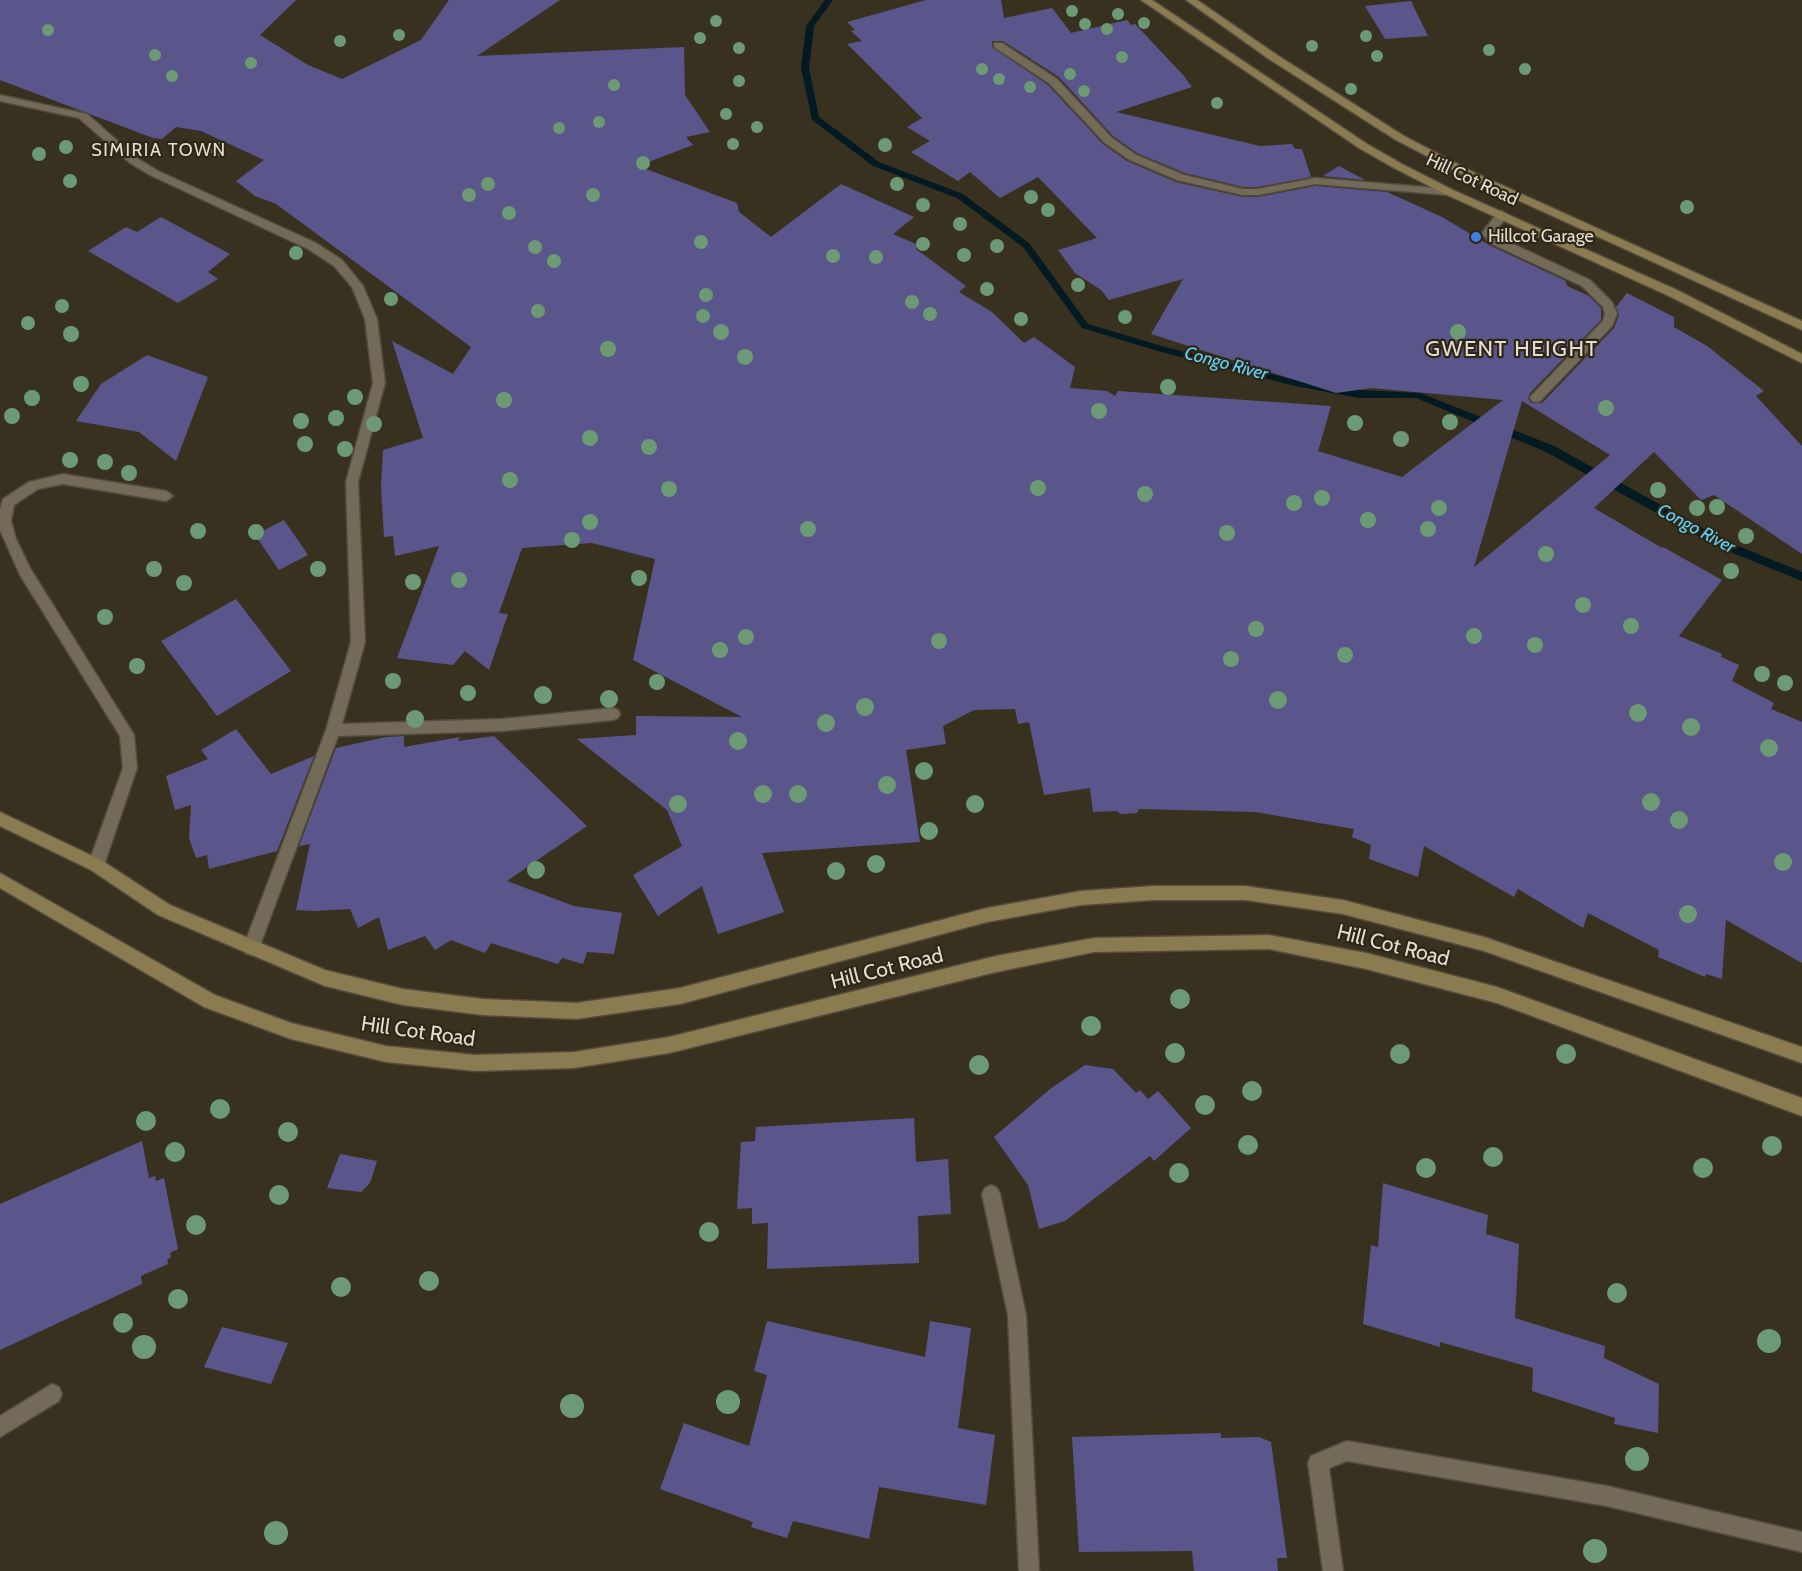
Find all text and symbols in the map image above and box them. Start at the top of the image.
district label: SIMIRIA TOWN [91,140,227,162]
street label: Hill Cot Road [1423,149,1521,211]
place label: Hillcot Garage [1488,226,1594,248]
marker: Hillcot Garage [1469,230,1483,244]
district label: GWENT HEIGHT [1425,337,1599,363]
water label: Congo River [1182,343,1270,385]
water label: Congo River [1653,499,1739,559]
street label: Hill Cot Road [1334,920,1452,972]
street label: Hill Cot Road [828,943,946,995]
street label: Hill Cot Road [359,1012,477,1052]

